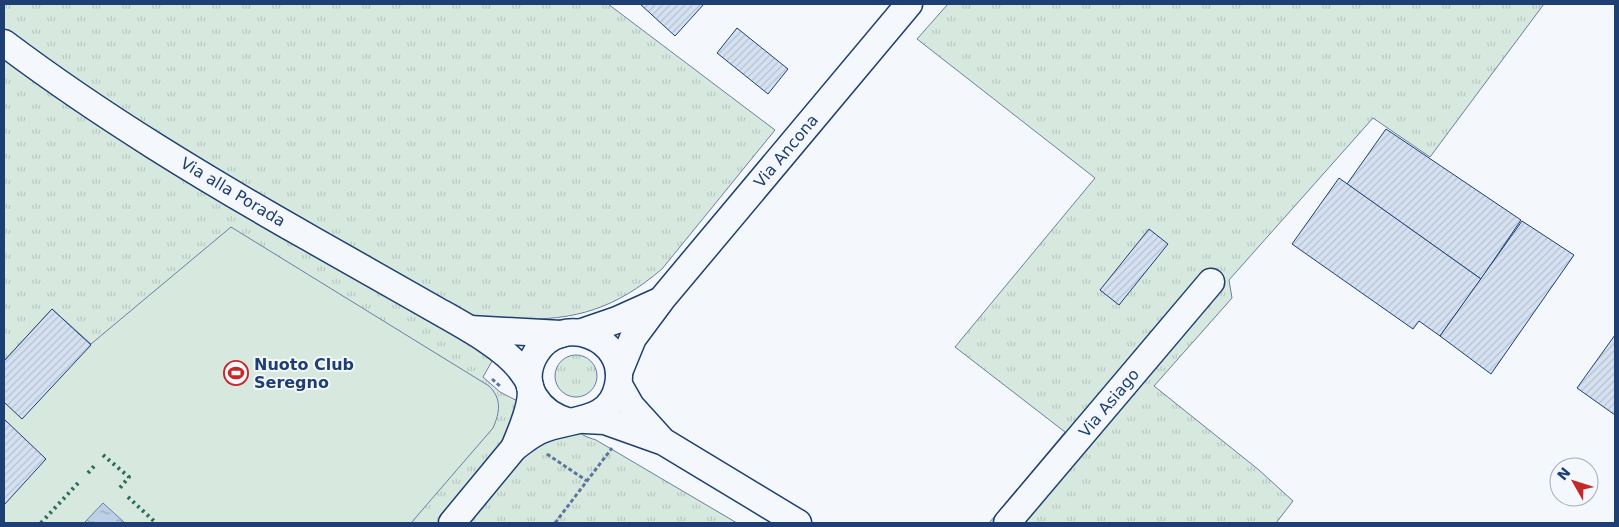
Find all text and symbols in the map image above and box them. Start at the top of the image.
street label: Via Ancona [750,111,822,191]
street label: Via alla Porada [177,153,289,231]
place label: Nuoto Club Seregno [254,355,354,392]
sports icon: Nuoto Club Seregno [223,360,249,386]
street label: Via Asiago [1075,365,1143,441]
north arrow [1549,457,1599,507]
text: N [1554,464,1574,483]

